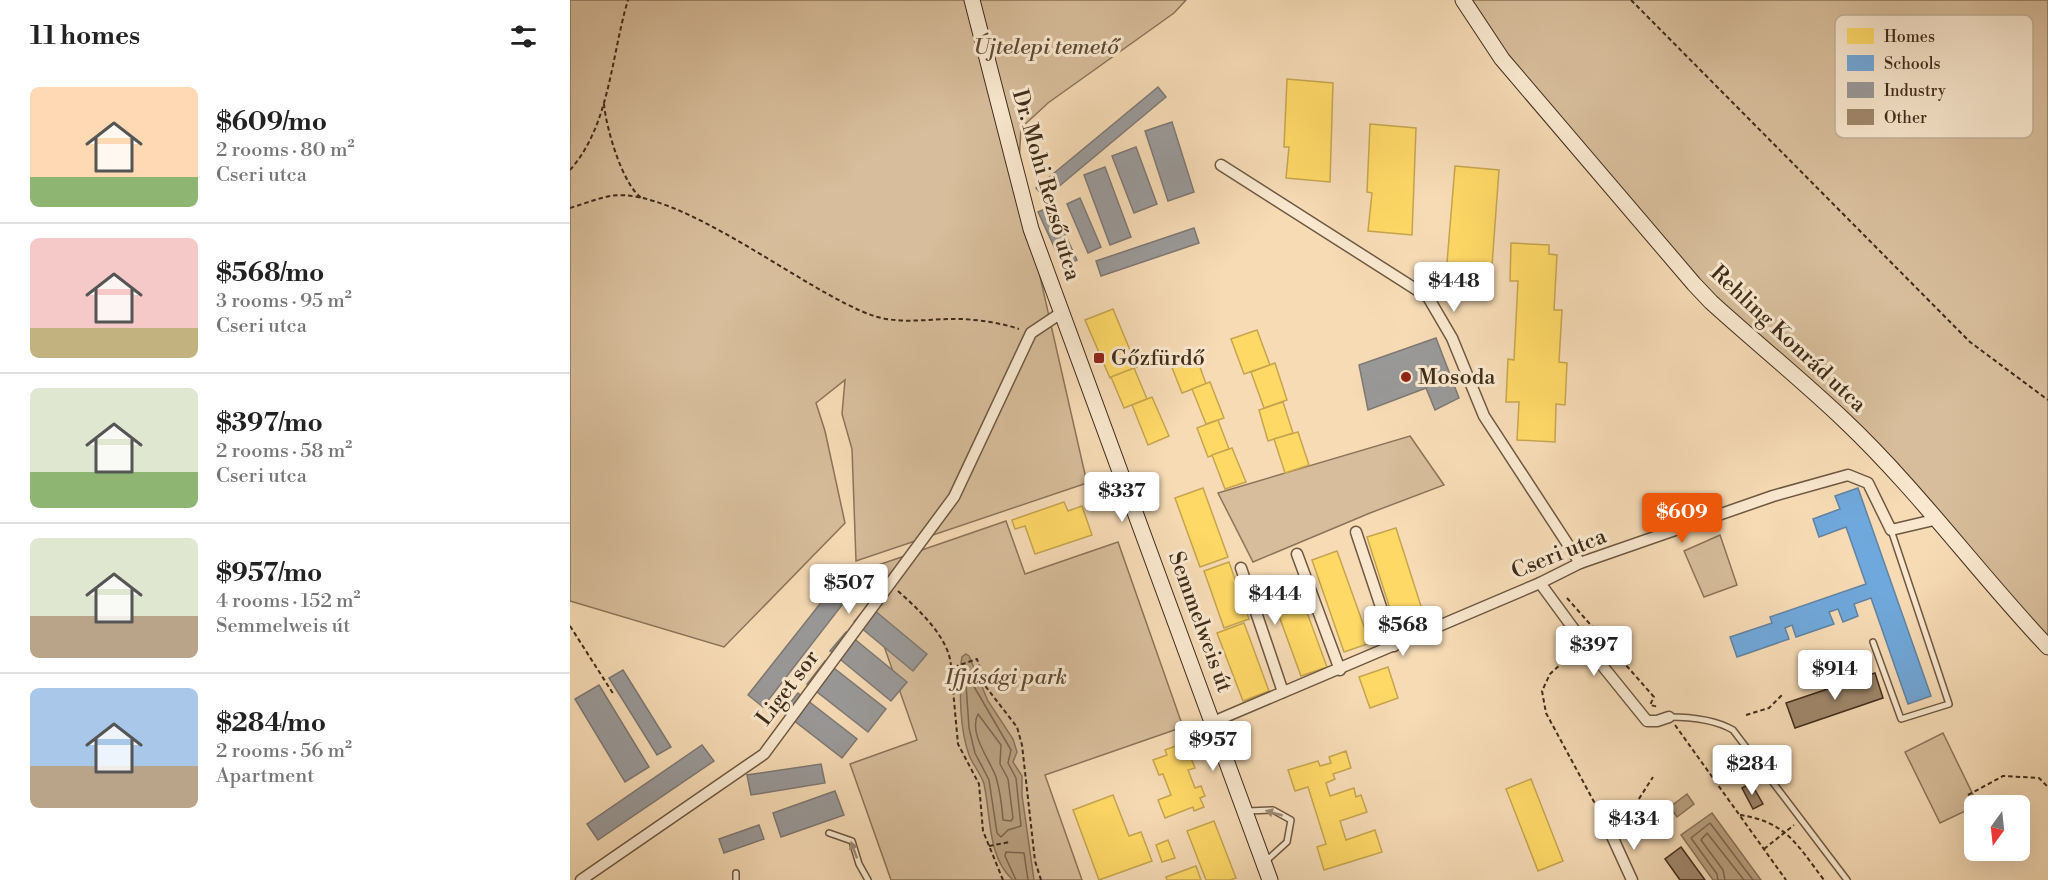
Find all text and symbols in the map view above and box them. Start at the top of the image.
legend [1835,15,2033,138]
text: 11 homes [30,20,140,52]
icon: filters [507,20,540,53]
text: Homes [1884,27,1935,47]
park label: Újtelepi temető [973,32,1121,61]
text: Schools [1884,54,1940,74]
text: Industry [1884,81,1946,101]
street label: Dr. Mohi Rezső utca [1006,86,1086,284]
text: $609/mo [216,106,327,138]
text: Other [1884,108,1927,128]
icon: home [78,111,150,183]
text: 2 rooms · 80 m² [216,138,354,163]
text: Cseri utca [216,163,307,188]
text: $568/mo [216,257,324,289]
street label: Rehling Konrád utca [1704,260,1872,419]
icon: home [78,262,150,334]
pin: $448 [1418,262,1490,313]
text: $448 [1428,269,1480,294]
text: 3 rooms · 95 m² [216,289,352,314]
text: Cseri utca [216,314,307,339]
place label: Gőzfürdő [1111,345,1205,372]
marker: Gőzfürdő [1092,351,1106,365]
place label: Mosoda [1418,364,1496,391]
marker: Mosoda [1399,370,1413,384]
text: $397/mo [216,407,323,439]
icon: home [78,412,150,484]
text: 2 rooms · 58 m² [216,439,352,464]
text: Cseri utca [216,464,307,489]
pin: $337 [1086,472,1158,523]
text: $337 [1098,479,1146,504]
pin: $609 [1646,493,1718,544]
text: $609 [1656,500,1708,525]
street label: Cseri utca [1508,522,1611,585]
street label: Semmelweis út [1162,548,1238,696]
text: $957/mo [216,557,322,589]
icon: home [78,562,150,634]
pin: $507 [813,564,885,615]
text: $507 [824,571,874,596]
pin: $444 [1239,575,1311,626]
text: $444 [1249,582,1301,607]
text: 4 rooms · 152 m² [216,589,360,614]
pin: $568 [1367,606,1439,657]
text: $568 [1378,613,1428,638]
text: Semmelweis út [216,614,350,639]
pin: $397 [1558,626,1630,677]
text: $397 [1570,633,1618,658]
street label: Liget sor [751,645,825,731]
pin: $914 [1799,650,1871,701]
text: $914 [1812,657,1858,682]
park label: Ifjúsági park [944,664,1067,691]
text: $284/mo [216,707,326,739]
icon: home [78,712,150,784]
pin: $957 [1177,721,1249,772]
text: $957 [1189,728,1237,753]
text: 2 rooms · 56 m² [216,739,352,764]
pin: $284 [1716,745,1788,796]
text: $284 [1727,752,1777,777]
text: Apartment [216,764,314,789]
north arrow [1964,795,2030,861]
map controls [1964,795,2030,861]
pin: $434 [1598,800,1670,851]
text: $434 [1608,807,1660,832]
one-way arrow [1265,808,1283,817]
one-way arrow [848,841,858,859]

